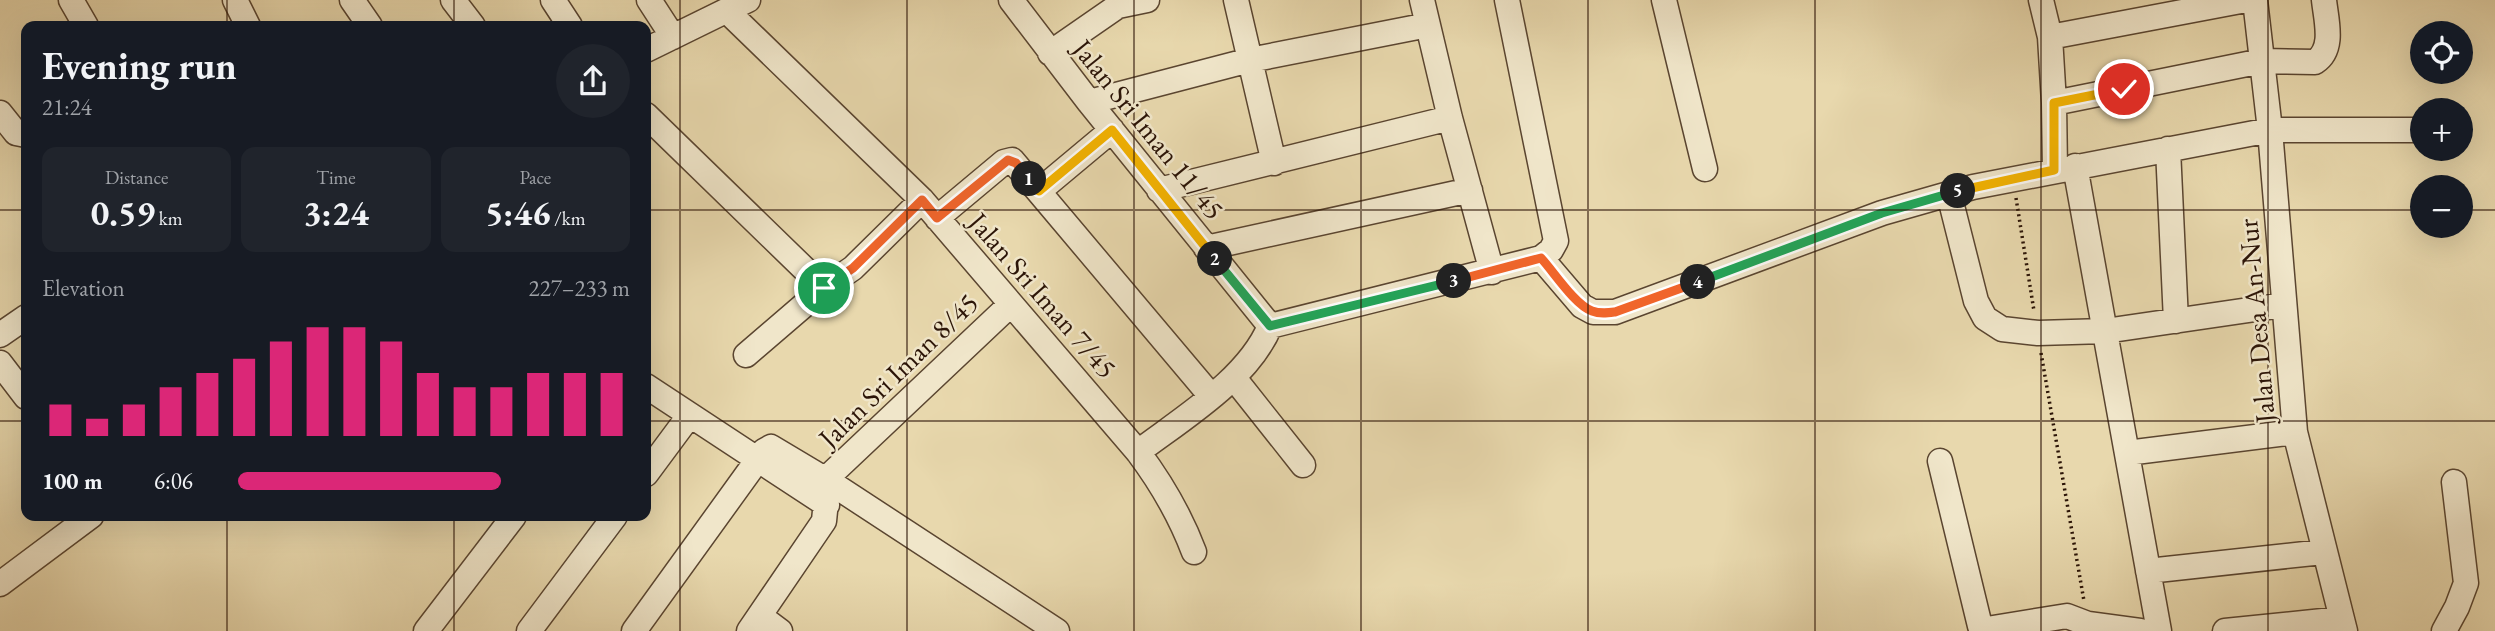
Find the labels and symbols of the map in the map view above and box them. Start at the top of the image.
street label: Jalan Sri Iman 11/45 [1064,30,1233,226]
pin [2094,59,2154,119]
pin: 1 [1012,162,1046,196]
pin: 5 [1940,174,1976,208]
street label: Jalan Sri Iman 7/45 [960,203,1125,385]
street label: Jalan Desa An-Nur [2229,217,2283,427]
pin: 2 [1198,242,1232,276]
pin [794,258,854,318]
pin: 3 [1436,264,1472,298]
pin: 4 [1680,264,1716,300]
street label: Jalan Sri Iman 8/45 [809,285,985,457]

